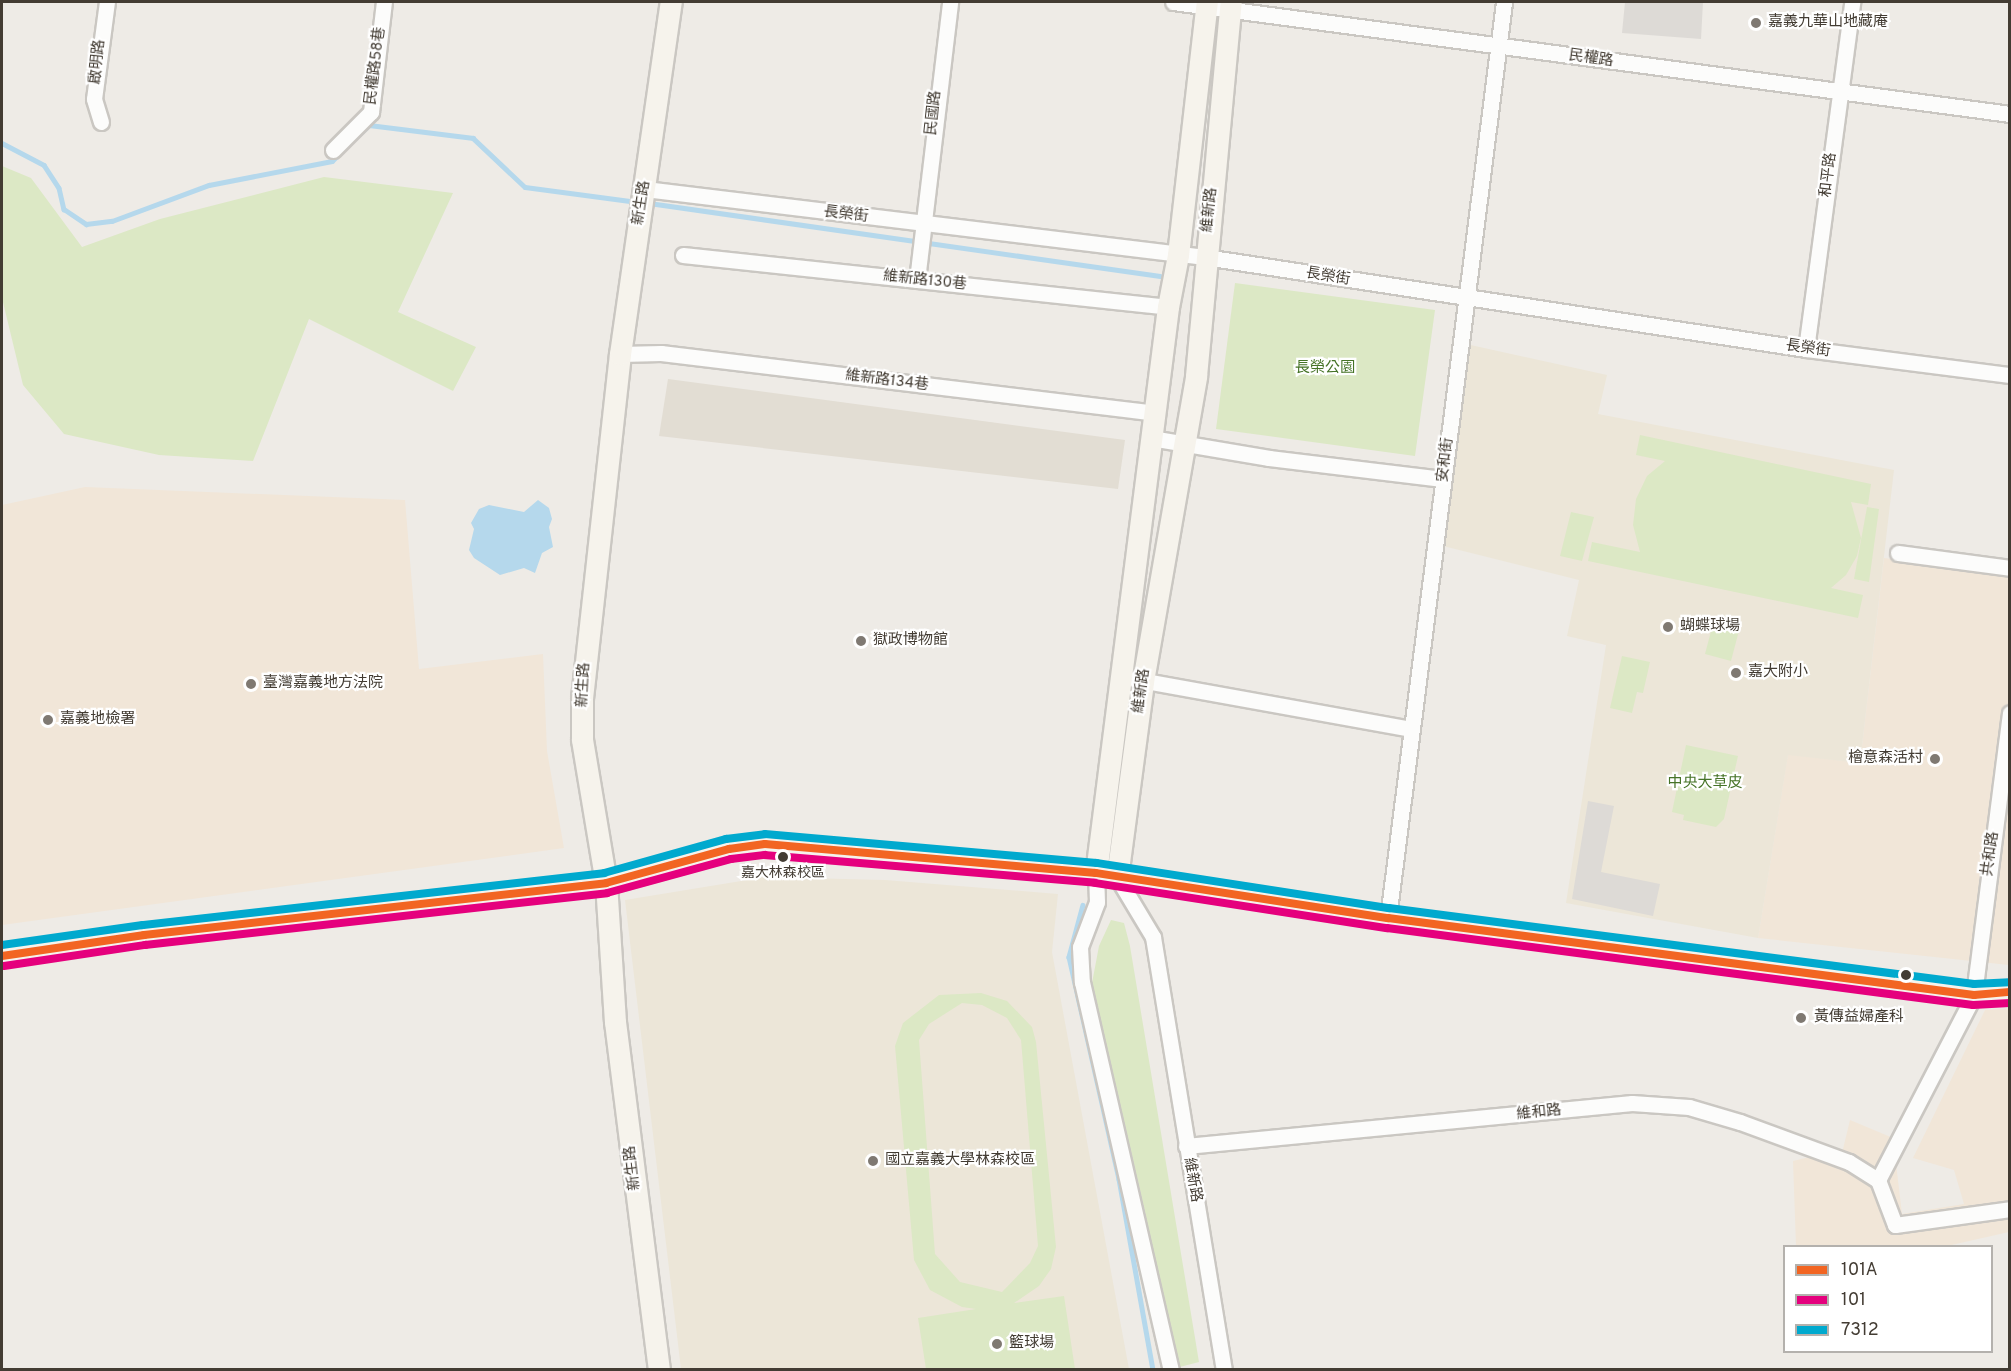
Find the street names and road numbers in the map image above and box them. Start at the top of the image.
street label: 民權路58巷 [362,26,390,106]
street label: 啟明路 [87,39,109,85]
street label: 民權路 [1567,47,1615,71]
street label: 民國路 [923,90,945,136]
street label: 和平路 [1817,152,1841,198]
street label: 新生路 [630,179,654,227]
street label: 維新路 [1199,187,1221,233]
street label: 長榮街 [823,203,869,227]
street label: 長榮街 [1304,265,1352,289]
street label: 維新路130巷 [882,268,968,294]
street label: 長榮街 [1784,337,1832,361]
street label: 維新路134巷 [844,367,930,395]
street label: 安和街 [1434,437,1458,483]
street label: 新生路 [574,662,594,708]
street label: 維新路 [1130,667,1154,715]
street label: 共和路 [1979,830,2003,878]
street label: 維和路 [1516,1102,1562,1124]
street label: 新生路 [621,1145,645,1191]
street label: 維新路 [1179,1156,1205,1204]

